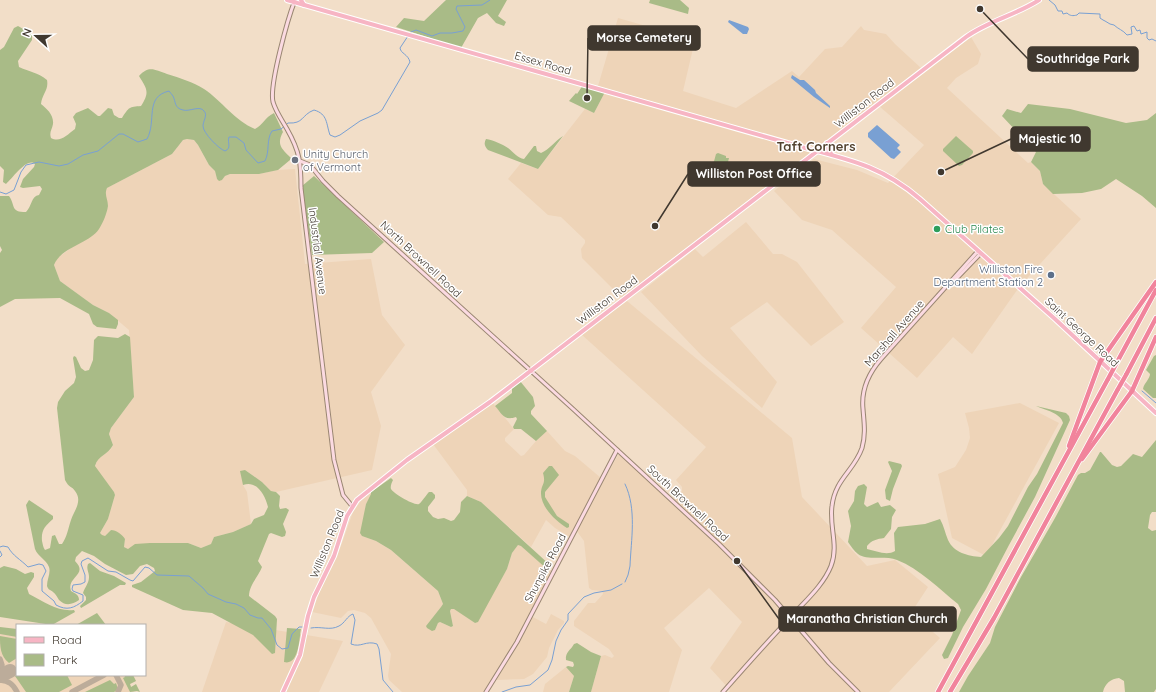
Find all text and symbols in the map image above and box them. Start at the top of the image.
north arrow [16,16,56,56]
text: N [19,26,35,39]
callout: Morse Cemetery [588,26,700,50]
text: Morse Cemetery [596,30,692,45]
callout: Southridge Park [1028,47,1138,71]
street label: Essex Road [513,48,573,78]
text: Southridge Park [1036,51,1130,66]
street label: Williston Road [831,75,897,131]
callout: Majestic 10 [1011,127,1090,151]
text: Majestic 10 [1019,131,1081,146]
district label: Taft Corners [777,138,855,154]
place label: Unity Church of Vermont [303,147,368,174]
marker: Unity Church of Vermont [290,155,300,165]
callout: Williston Post Office [688,162,820,186]
text: Williston Post Office [696,166,812,181]
street label: Industrial Avenue [306,207,330,295]
street label: North Brownell Road [378,218,464,300]
place label: Club Pilates [945,222,1004,236]
marker: Club Pilates [932,224,942,234]
place label: Williston Fire Department Station 2 [933,262,1043,289]
marker: Williston Fire Department Station 2 [1046,270,1056,280]
street label: Williston Road [574,273,640,327]
street label: Saint George Road [1042,294,1122,370]
street label: Marshall Avenue [861,297,927,369]
street label: South Brownell Road [644,462,732,544]
street label: Williston Road [307,508,347,580]
street label: Shunpike Road [521,531,569,605]
callout: Maranatha Christian Church [779,607,956,631]
text: Maranatha Christian Church [786,611,948,626]
legend [16,624,146,676]
text: Road [52,632,82,647]
text: Park [52,652,77,667]

